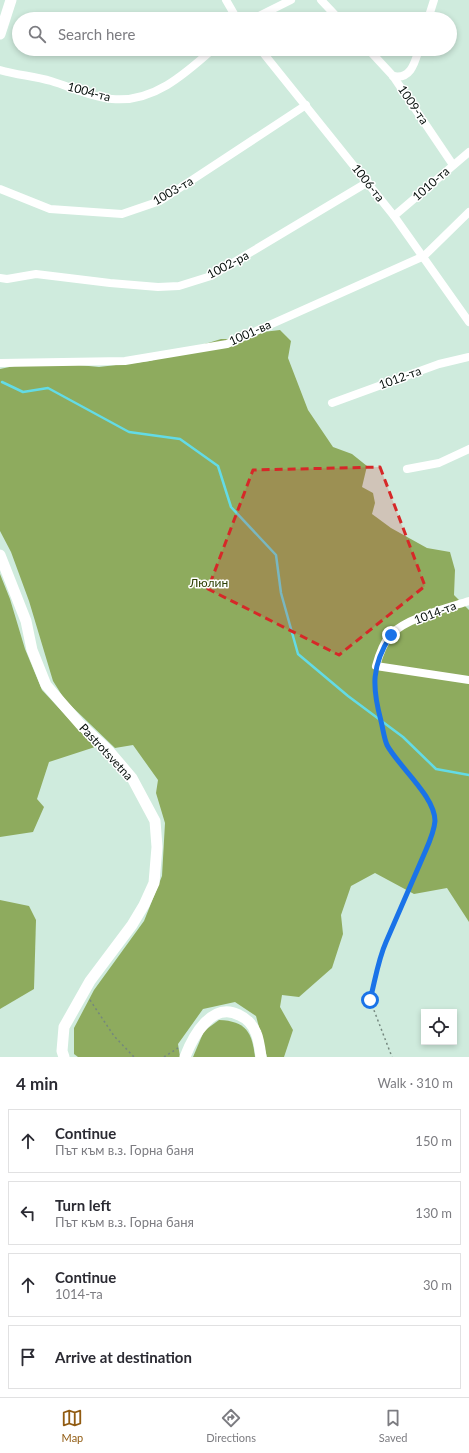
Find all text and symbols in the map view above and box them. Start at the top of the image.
search box [12,12,457,56]
icon: search [26,23,48,45]
text: Search here [58,25,135,43]
street label: 1004-та [66,79,112,104]
street label: 1009-та [395,82,432,127]
street label: 1006-та [349,161,388,205]
street label: 1010-та [409,164,452,204]
street label: 1003-та [150,173,196,208]
street label: 1002-ра [204,247,251,282]
street label: 1001-ва [227,317,273,348]
street label: 1012-та [377,363,423,392]
park label: Люлин [189,575,228,590]
street label: 1014-та [412,598,458,627]
route end [382,626,400,644]
street label: Pastrotsvetna [76,720,136,783]
route start [361,991,379,1009]
map controls [421,1009,457,1045]
button: locate [421,1009,457,1045]
text: 4 min [16,1073,58,1094]
text: Walk · 310 m [377,1075,453,1091]
text: Continue [55,1124,116,1142]
icon: ahead [17,1130,39,1152]
text: 150 m [415,1133,452,1149]
text: Път към в.з. Горна баня [55,1142,194,1158]
text: Turn left [55,1196,111,1214]
icon: left [17,1202,39,1224]
text: 130 m [415,1205,452,1221]
text: Път към в.з. Горна баня [55,1214,194,1230]
text: Continue [55,1268,116,1286]
icon: ahead [17,1274,39,1296]
text: 30 m [423,1277,452,1293]
text: 1014-та [55,1286,103,1302]
icon: arrive [17,1346,39,1368]
text: Arrive at destination [55,1348,192,1366]
tab: Map [61,1407,83,1444]
tab: Directions [206,1407,256,1444]
tab: Saved [379,1407,408,1444]

